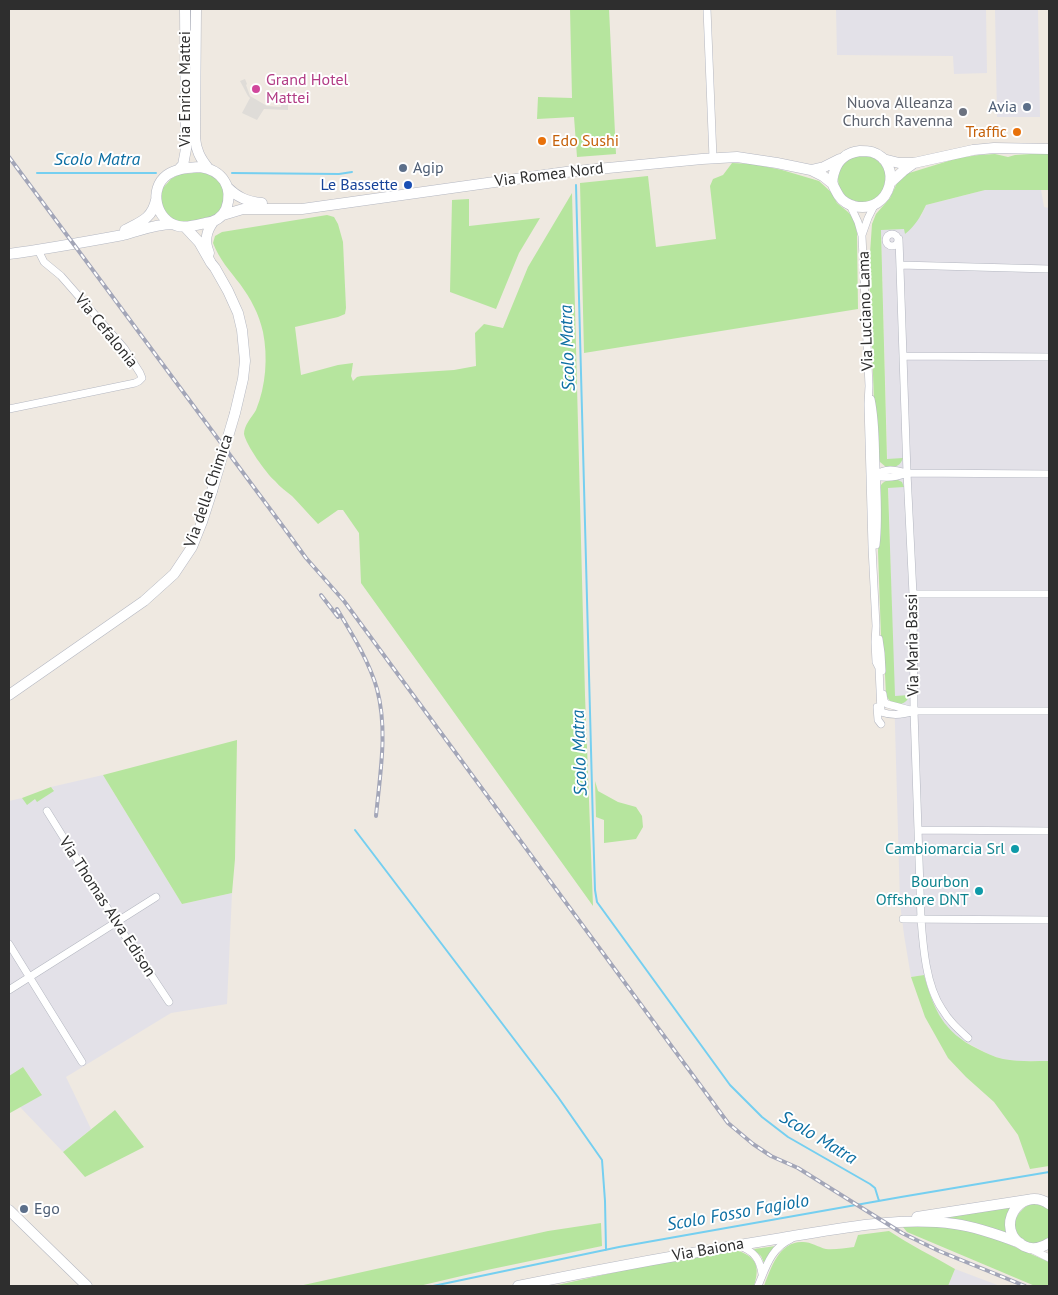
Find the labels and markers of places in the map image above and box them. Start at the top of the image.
place label: Grand Hotel Mattei [266,70,348,108]
marker: Grand Hotel Mattei [250,83,262,95]
place label: Nuova Alleanza Church Ravenna [842,93,953,131]
place label: Avia [988,97,1017,117]
marker: Avia [1021,101,1033,113]
marker: Nuova Alleanza Church Ravenna [957,106,969,118]
place label: Traffic [965,122,1007,142]
marker: Traffic [1011,126,1023,138]
place label: Edo Sushi [552,131,619,151]
marker: Edo Sushi [536,135,548,147]
place label: Agip [413,158,444,178]
marker: Agip [397,162,409,174]
place label: Le Bassette [321,175,398,195]
marker: Le Bassette [402,179,414,191]
place label: Cambiomarcia Srl [885,839,1005,859]
marker: Cambiomarcia Srl [1009,843,1021,855]
place label: Bourbon Offshore DNT [876,872,969,910]
marker: Bourbon Offshore DNT [973,885,985,897]
place label: Ego [34,1199,60,1219]
marker: Ego [18,1203,30,1215]

